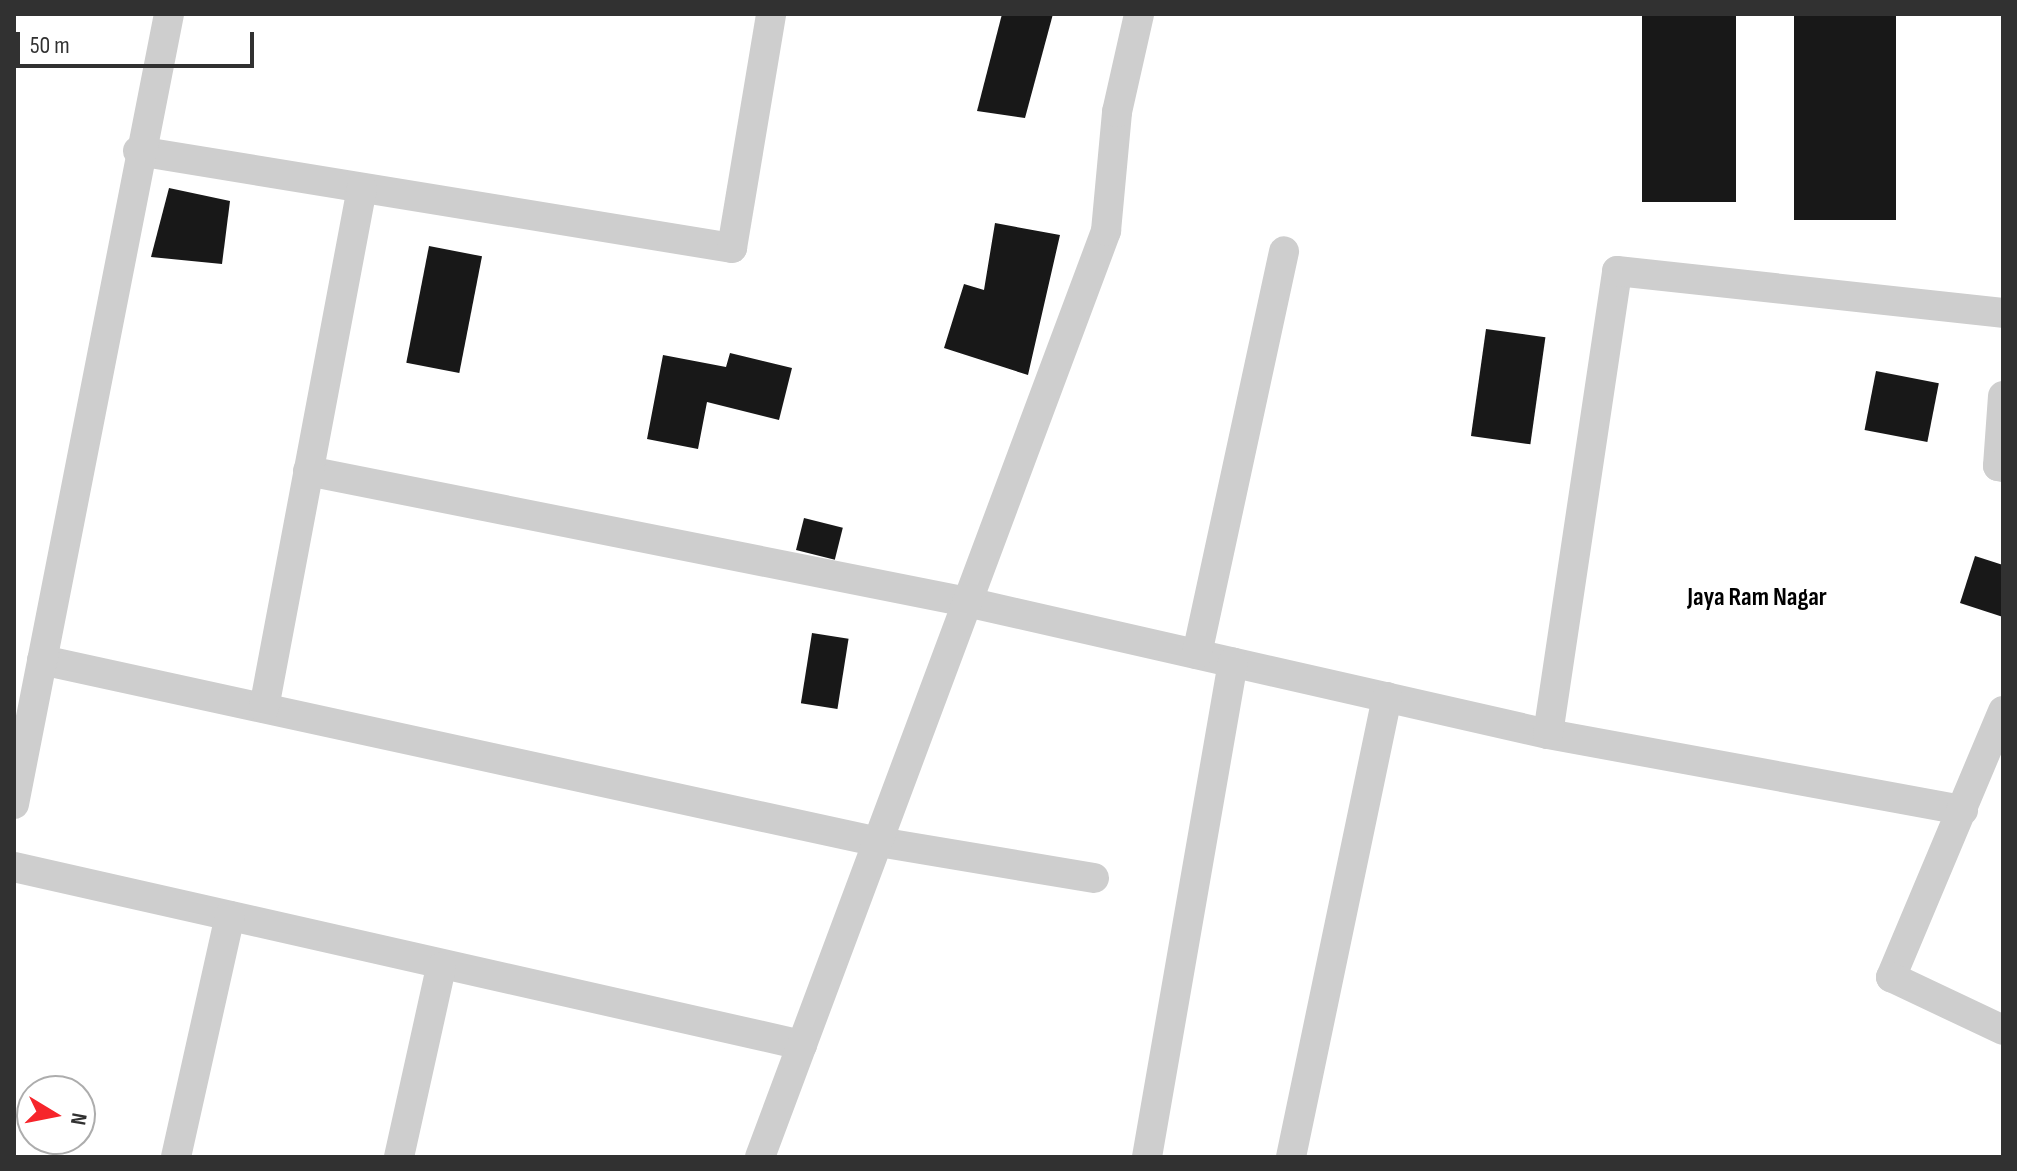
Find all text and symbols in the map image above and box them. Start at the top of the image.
scale bar [20,16,258,66]
text: 50 m [30,31,70,60]
district label: Jaya Ram Nagar [1687,582,1827,614]
north arrow [16,1075,96,1155]
text: N [64,1111,92,1127]

